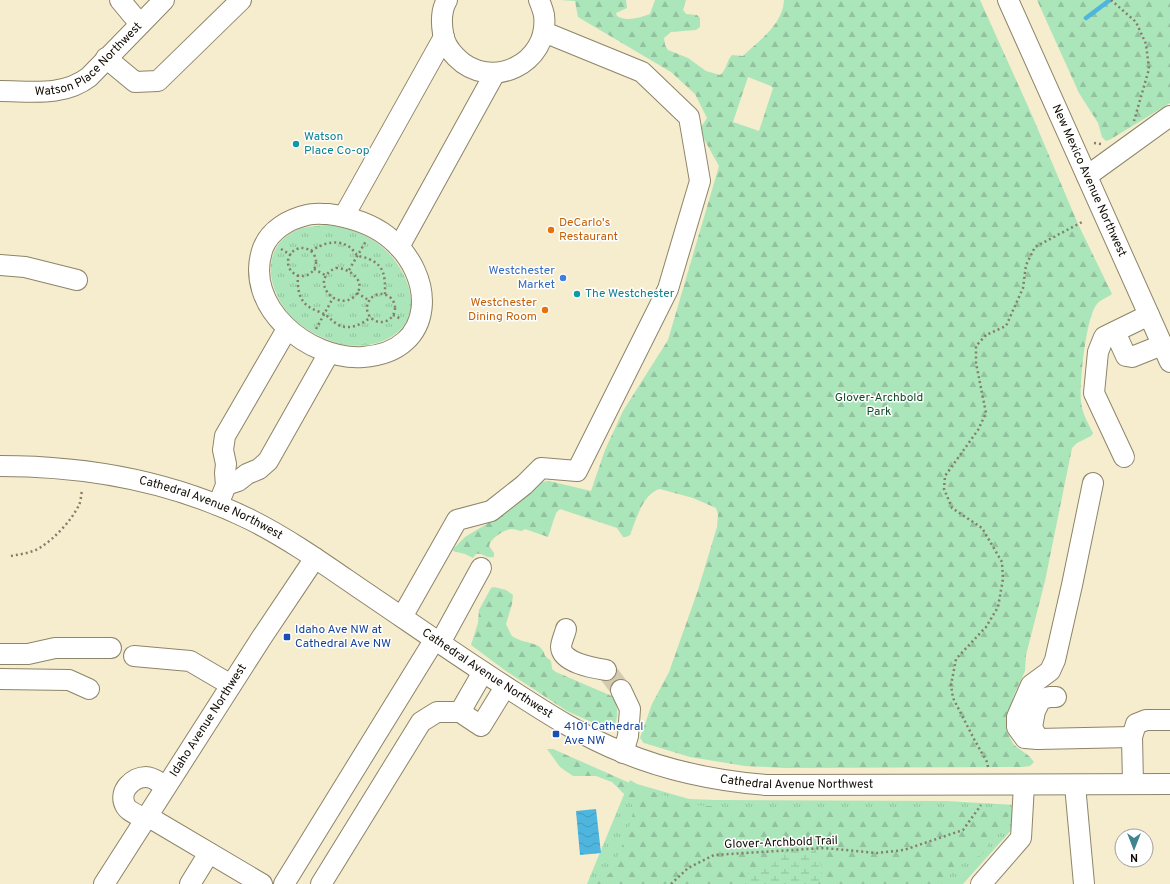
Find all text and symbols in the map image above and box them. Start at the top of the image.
street label: Watson Place Northwest [35,19,146,100]
street label: New Mexico Avenue Northwest [1048,102,1130,259]
place label: Watson Place Co-op [304,129,370,159]
marker: Watson Place Co-op [291,139,301,149]
place label: DeCarlo's Restaurant [559,215,618,245]
marker: DeCarlo's Restaurant [546,225,556,235]
place label: Westchester Market [488,263,555,293]
marker: Westchester Market [558,273,568,283]
place label: The Westchester [585,286,675,302]
marker: The Westchester [572,289,582,299]
place label: Westchester Dining Room [468,295,537,325]
marker: Westchester Dining Room [540,305,550,315]
park label: Glover-Archbold Park [835,390,923,420]
street label: Cathedral Avenue Northwest [137,473,286,544]
place label: Idaho Ave NW at Cathedral Ave NW [295,622,391,652]
street label: Cathedral Avenue Northwest [419,625,556,723]
marker: Idaho Ave NW at Cathedral Ave NW [282,632,292,642]
street label: Idaho Avenue Northwest [166,661,251,780]
place label: 4101 Cathedral Ave NW [564,719,643,749]
marker: 4101 Cathedral Ave NW [551,729,561,739]
street label: Cathedral Avenue Northwest [719,771,873,793]
north arrow [1114,828,1154,868]
street label: Glover-Archbold Trail [724,833,838,853]
text: N [1130,850,1138,864]

